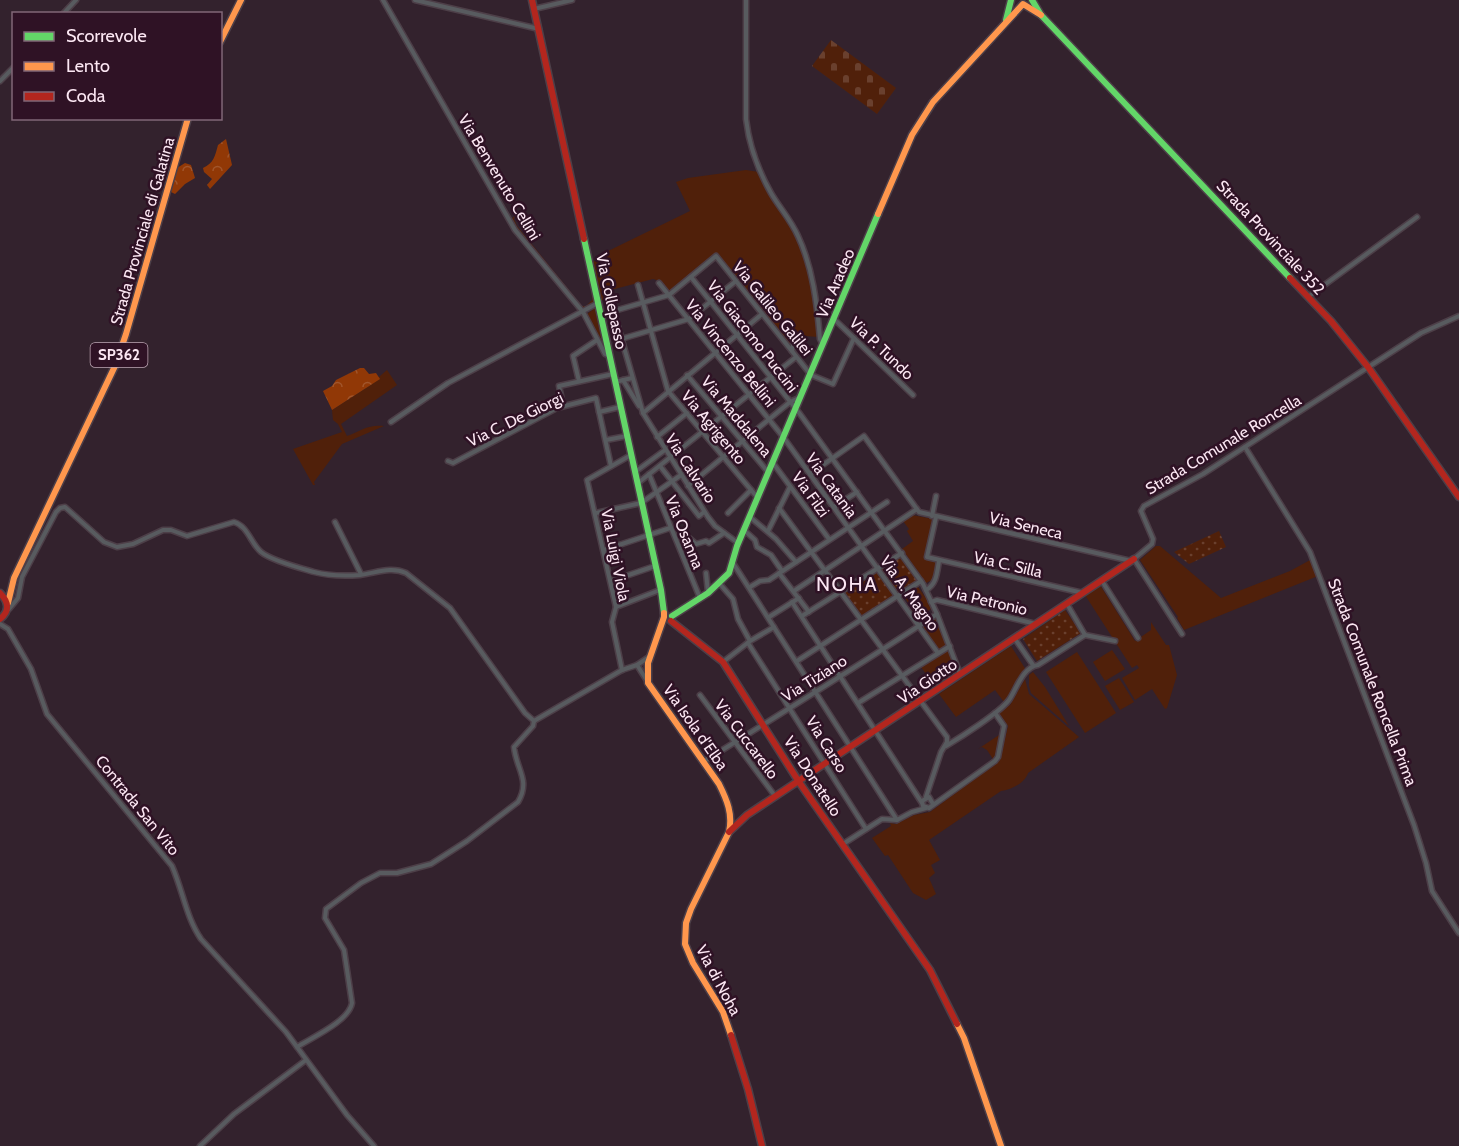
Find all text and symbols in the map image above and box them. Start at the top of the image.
legend [12,12,222,120]
text: Scorrevole [66,25,147,47]
text: Lento [66,55,110,77]
text: Coda [66,85,106,107]
street label: Via Benvenuto Cellini [454,111,545,244]
street label: Strada Provinciale di Galatina [106,135,179,327]
street label: Strada Provinciale 352 [1213,176,1329,299]
street label: Via Aradeo [812,245,859,321]
street label: Via Collepasso [592,251,631,351]
street label: Via Galileo Galilei [729,257,816,359]
street label: Via Giacomo Puccini [703,277,802,396]
street label: Via Vincenzo Bellini [681,296,780,411]
street label: Via P. Tundo [846,313,918,384]
road number: SP362 [90,343,148,367]
street label: Via Maddalena [697,372,776,461]
street label: Via Agrigento [677,387,750,468]
street label: Via C. De Giorgi [464,388,566,451]
street label: Strada Comunale Roncella [1142,390,1305,498]
street label: Via Calvario [661,430,720,507]
street label: Via Catania [802,449,862,522]
street label: Via Filzi [788,468,833,521]
street label: Via Osanna [661,493,708,572]
street label: Via Luigi Viola [597,507,634,603]
street label: Via Seneca [987,508,1065,543]
street label: Via C. Silla [972,547,1044,582]
street label: Via A. Magno [876,552,943,635]
district label: NOHA [816,572,878,596]
street label: Strada Comunale Roncella Prima [1324,576,1421,789]
street label: Via Petronio [945,582,1029,619]
street label: Via Tiziano [778,651,851,706]
street label: Via Giotto [894,655,961,708]
street label: Via Isola d'Elba [659,681,732,774]
street label: Via Cuccarello [711,696,783,783]
street label: Via Carso [802,712,851,776]
street label: Via Donatello [780,733,846,820]
street label: Contrada San Vito [92,752,184,859]
street label: Via di Noha [692,942,745,1019]

